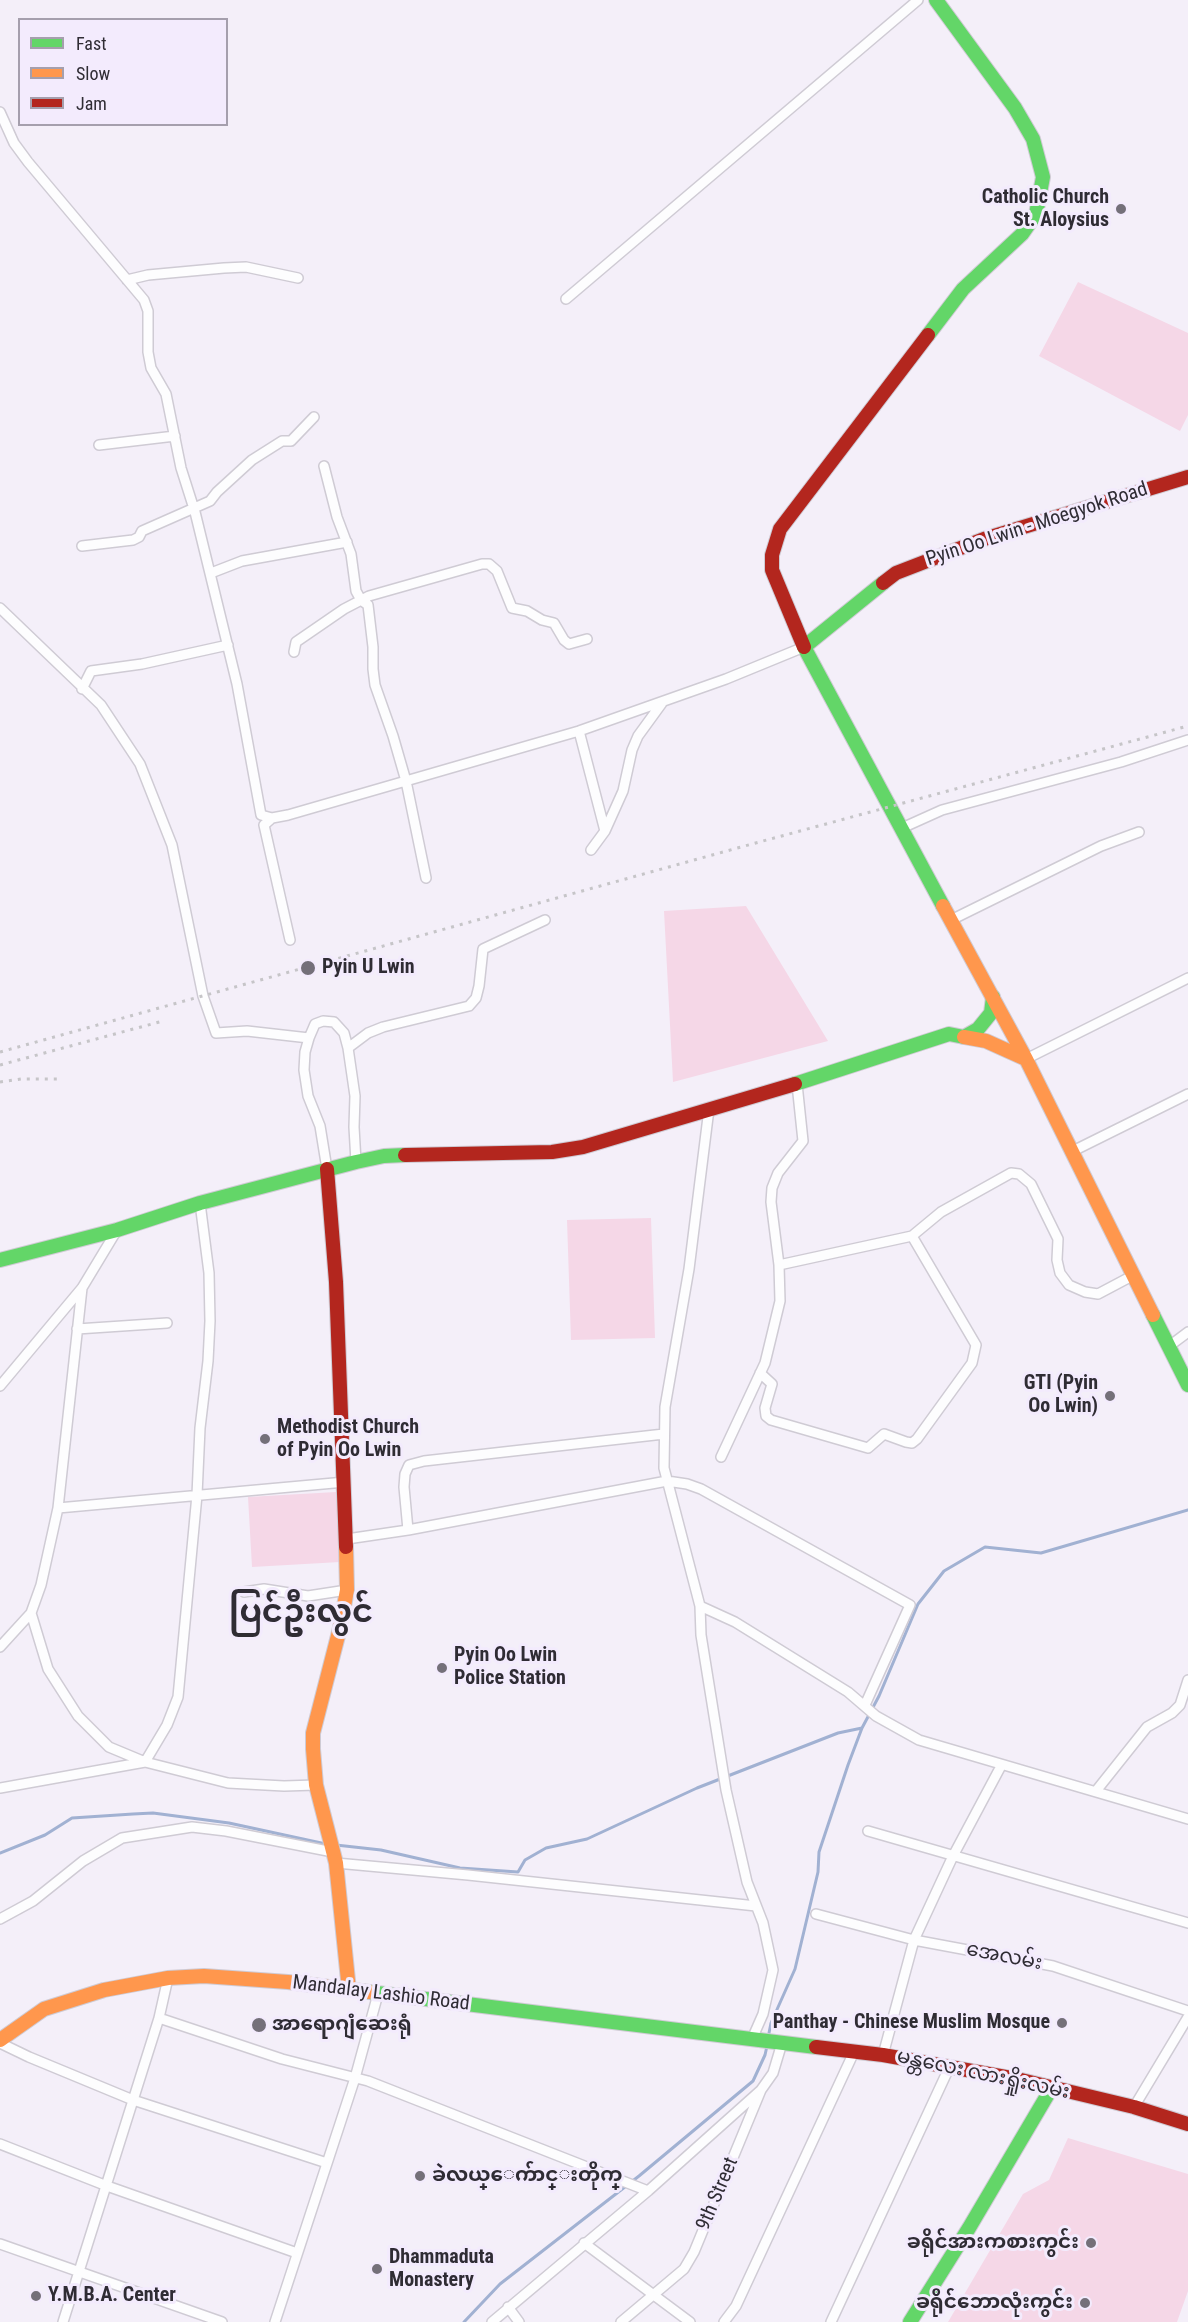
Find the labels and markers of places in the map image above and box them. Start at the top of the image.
place label: Catholic Church St. Aloysius [982,186,1109,233]
marker: Catholic Church St. Aloysius [1114,202,1128,216]
place label: Pyin U Lwin [322,956,415,980]
marker: Pyin U Lwin [299,959,317,977]
place label: GTI (Pyin Oo Lwin) [1024,1372,1098,1419]
marker: GTI (Pyin Oo Lwin) [1103,1389,1117,1403]
place label: Methodist Church of Pyin Oo Lwin [277,1416,419,1463]
marker: Methodist Church of Pyin Oo Lwin [258,1432,272,1446]
place label: Pyin Oo Lwin Police Station [454,1644,566,1691]
marker: Pyin Oo Lwin Police Station [435,1661,449,1675]
place label: Panthay - Chinese Muslim Mosque [773,2011,1050,2035]
place label: အာရောဂျံဆေးရုံ [272,2013,412,2037]
marker: အာရောဂျံဆေးရုံ [250,2016,268,2034]
marker: Panthay - Chinese Muslim Mosque [1055,2016,1069,2030]
place label: ခဲလယ္ေက်ာင္းတိုက္ [432,2164,622,2188]
marker: ခဲလယ္ေက်ာင္းတိုက္ [413,2169,427,2183]
place label: ခရိုင်အားကစားကွင်း [907,2231,1079,2255]
marker: ခရိုင်အားကစားကွင်း [1084,2236,1098,2250]
place label: Dhammaduta Monastery [389,2246,494,2293]
marker: Dhammaduta Monastery [370,2262,384,2276]
place label: Y.M.B.A. Center [48,2284,176,2308]
marker: Y.M.B.A. Center [29,2289,43,2303]
place label: ခရိုင်ဘောလုံးကွင်း [916,2291,1073,2315]
marker: ခရိုင်ဘောလုံးကွင်း [1078,2296,1092,2310]

